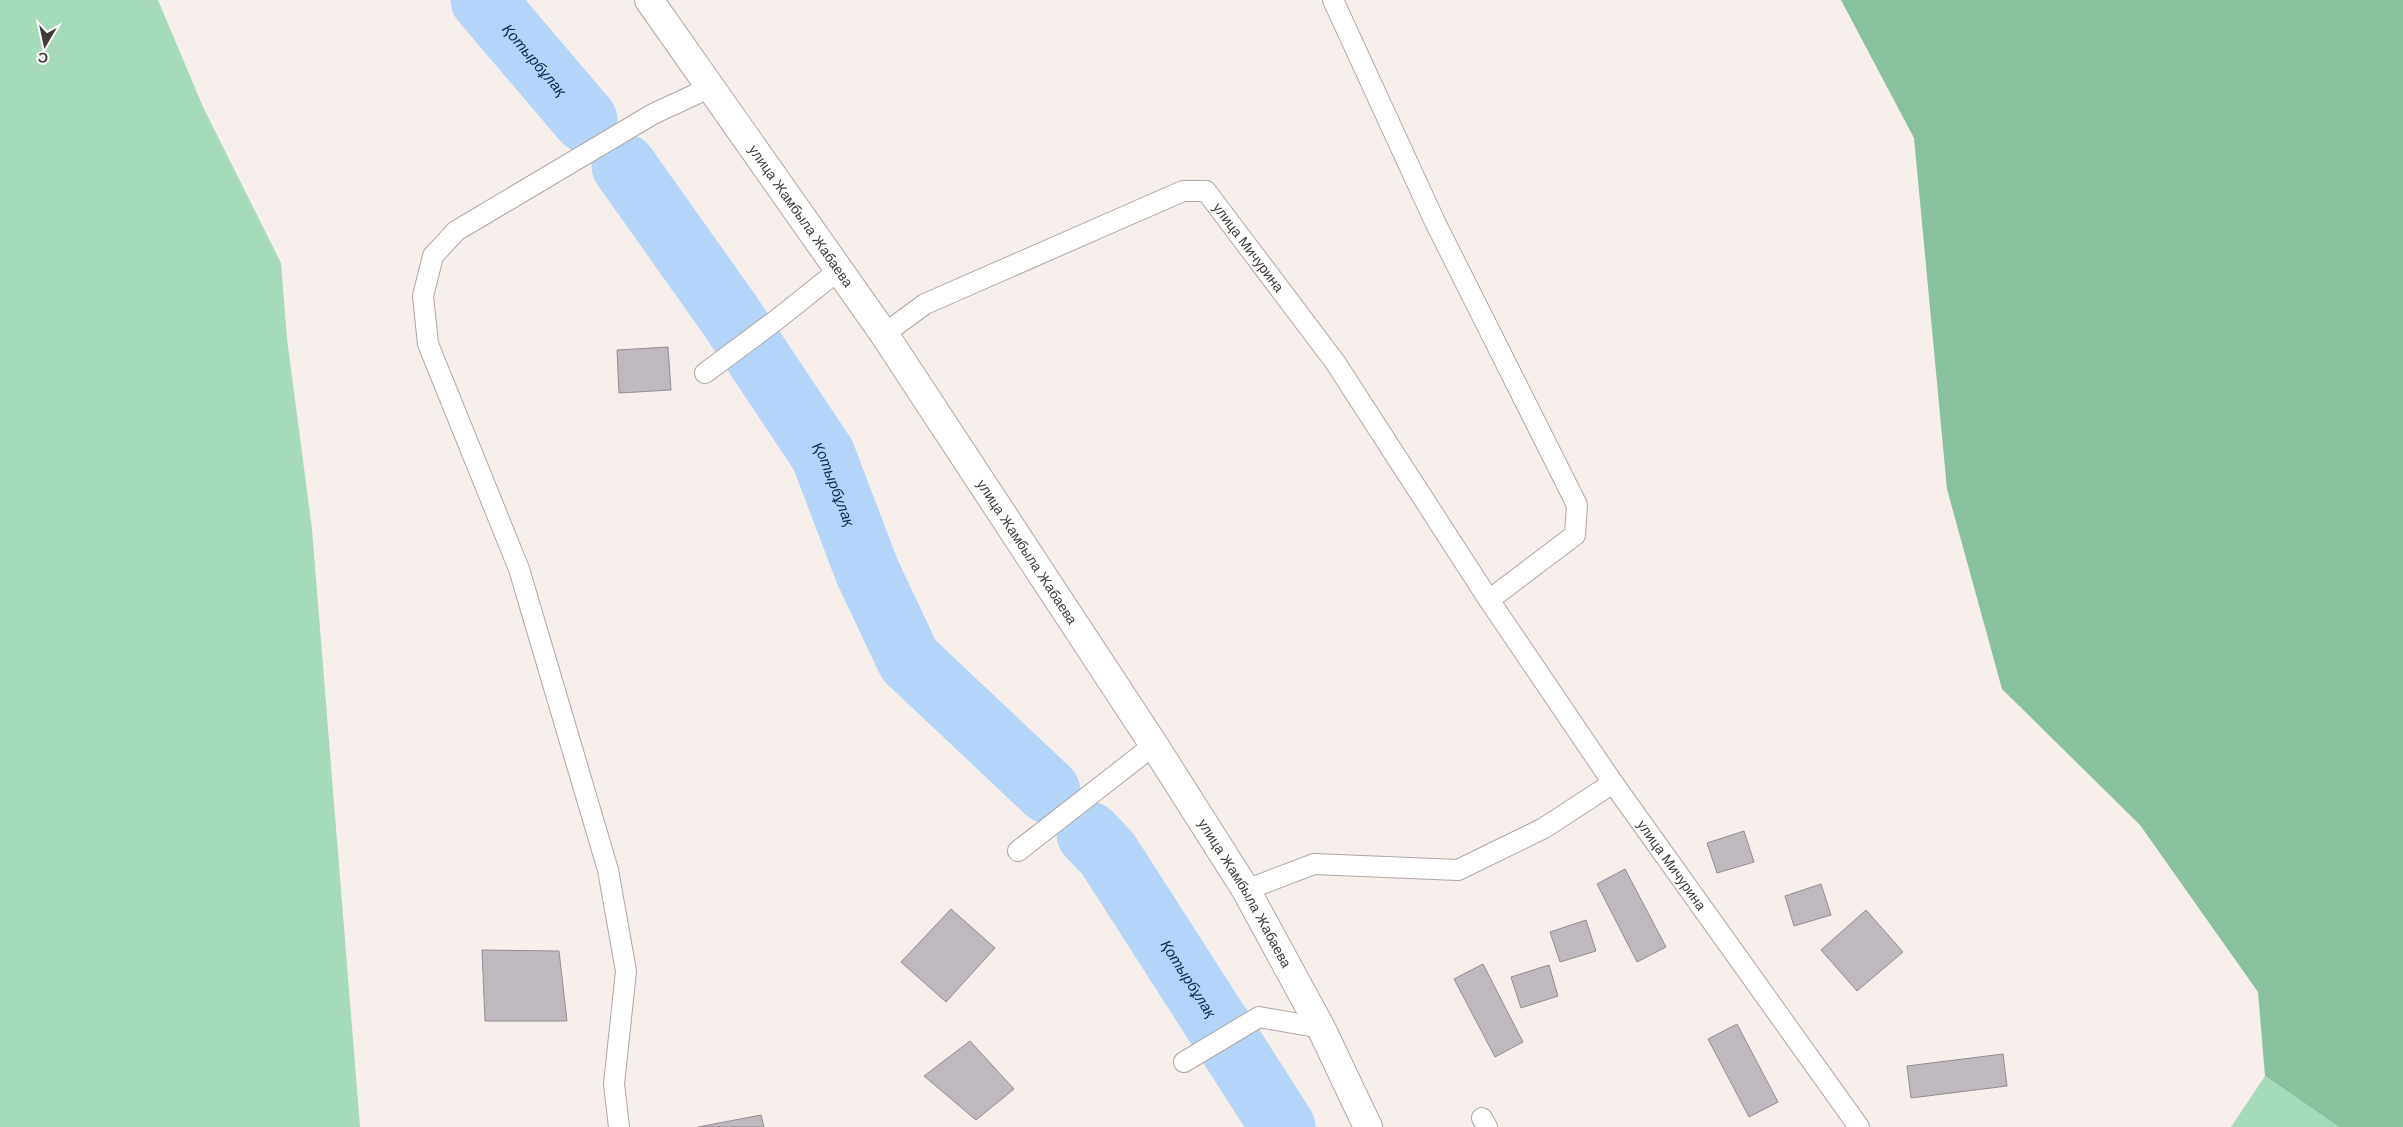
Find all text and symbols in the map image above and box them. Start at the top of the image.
north arrow [20,20,70,70]
water label: Қотырбұлақ [499,20,570,100]
text: С [37,49,49,67]
street label: улица Жамбыла Жабаева [745,142,856,290]
street label: улица Мичурина [1210,200,1287,295]
water label: Қотырбұлақ [809,439,859,529]
street label: улица Жамбыла Жабаева [974,476,1081,627]
street label: улица Жамбыла Жабаева [1195,816,1295,971]
street label: улица Мичурина [1634,817,1709,913]
water label: Қотырбұлақ [1157,937,1220,1021]

